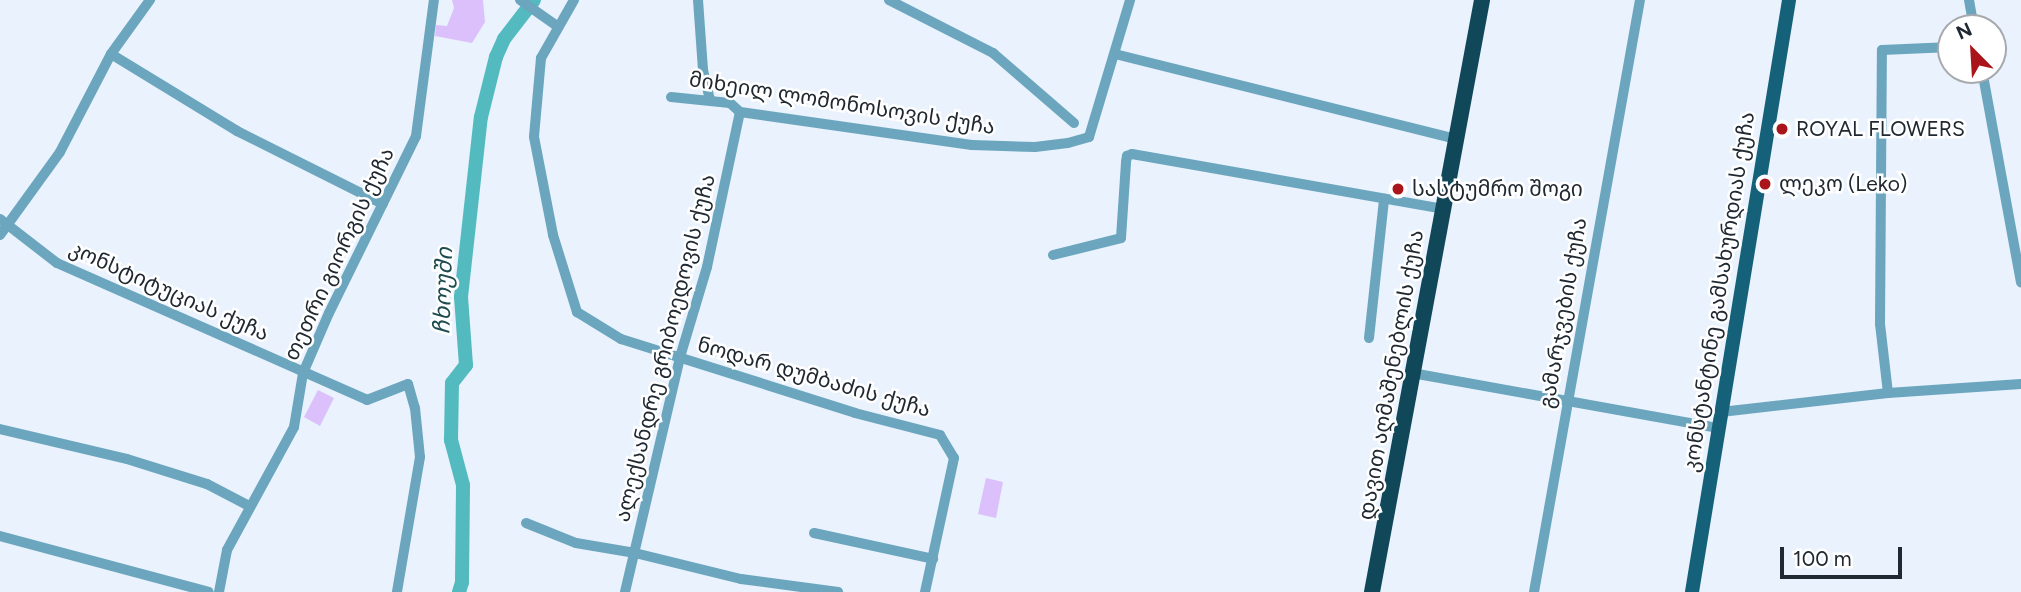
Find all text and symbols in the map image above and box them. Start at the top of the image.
north arrow [1937,14,2007,84]
text: N [1953,18,1975,45]
street label: მიხეილ ლომონოსოვის ქუჩა [687,66,997,140]
street label: კონსტანტინე გამსახურდიას ქუჩა [1678,110,1760,474]
place label: ROYAL FLOWERS [1796,116,1965,142]
marker: ROYAL FLOWERS [1774,121,1790,137]
street label: თეთრი გიორგის ქუჩა [279,144,399,364]
place label: ლეკო (Leko) [1779,171,1907,197]
street label: ალექსანდრე გრიბოედოვის ქუჩა [610,172,720,524]
place label: სასტუმრო შოგი [1412,176,1583,202]
marker: ლეკო (Leko) [1757,176,1773,192]
marker: სასტუმრო შოგი [1390,181,1406,197]
street label: გამარჯვების ქუჩა [1534,216,1592,410]
street label: დავით აღმაშენებლის ქუჩა [1353,228,1429,522]
street label: კონსტიტუციას ქუჩა [65,236,273,346]
water label: ჩხოუში [428,247,458,335]
street label: ნოდარ დუმბაძის ქუჩა [695,332,933,422]
scale bar [1783,532,1906,576]
text: 100 m [1793,546,1852,571]

